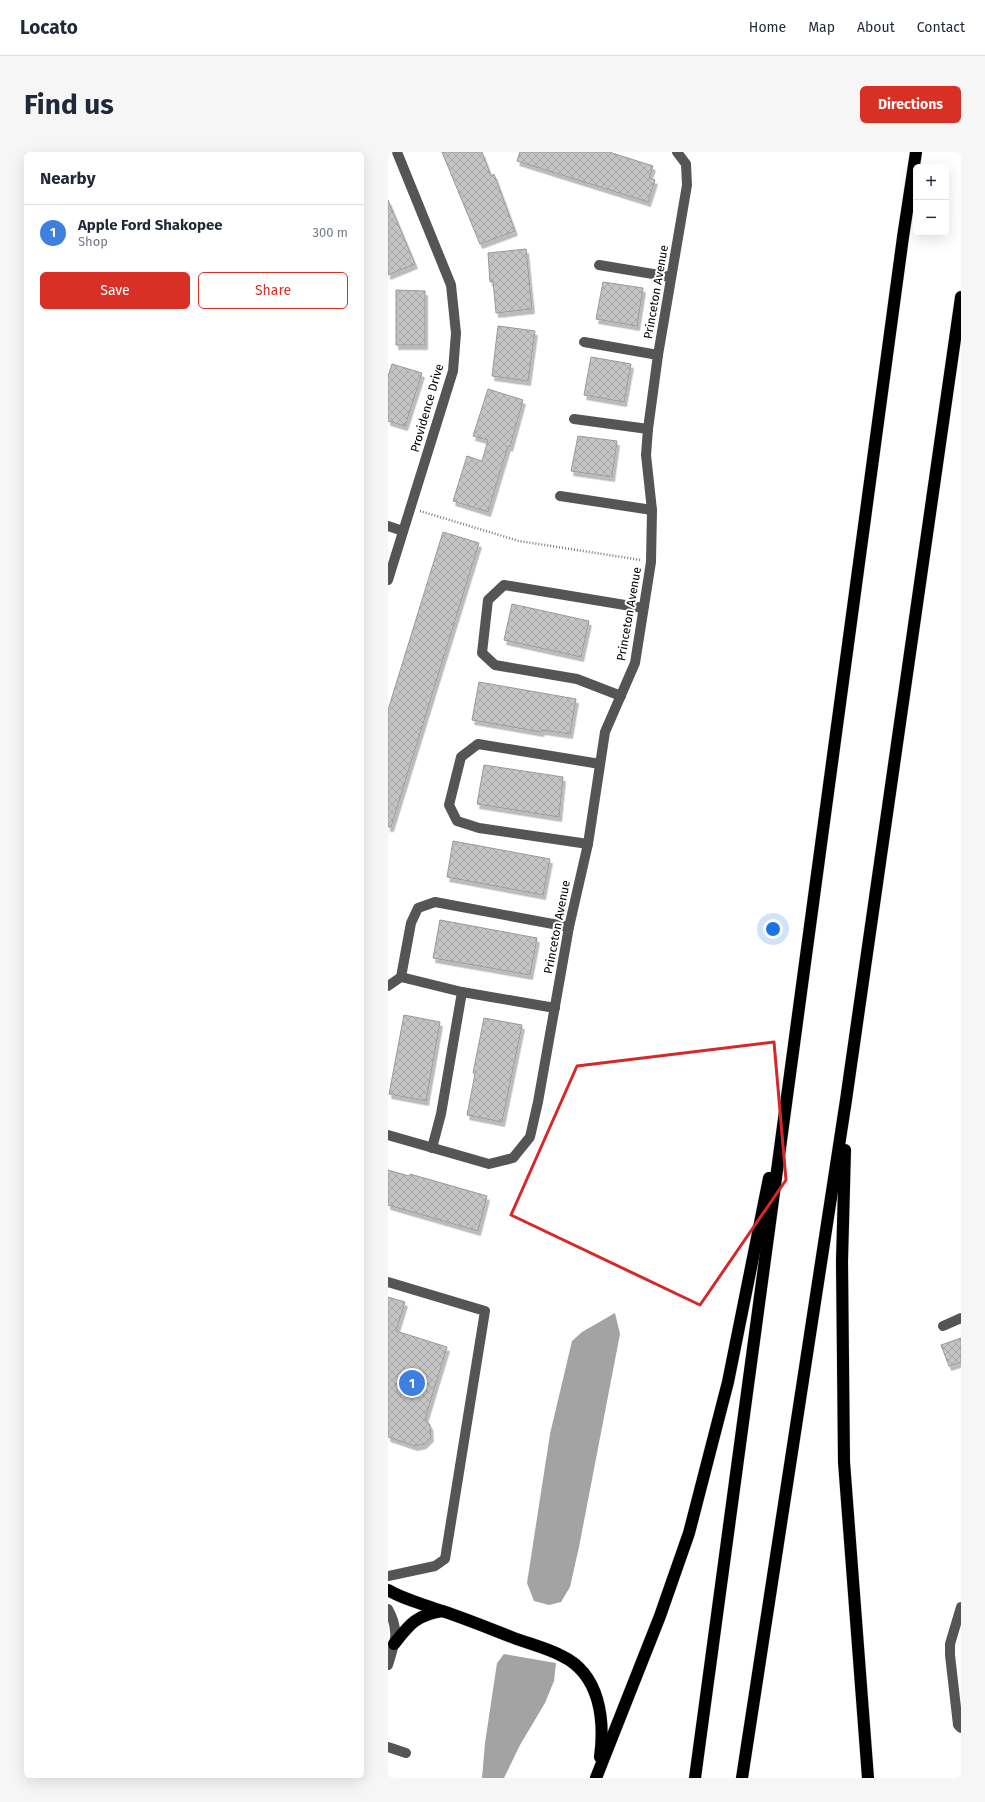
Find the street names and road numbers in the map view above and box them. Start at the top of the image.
street label: Princeton Avenue [641,244,671,340]
street label: Providence Drive [408,362,446,454]
street label: Princeton Avenue [614,566,644,662]
street label: Princeton Avenue [541,879,573,975]

